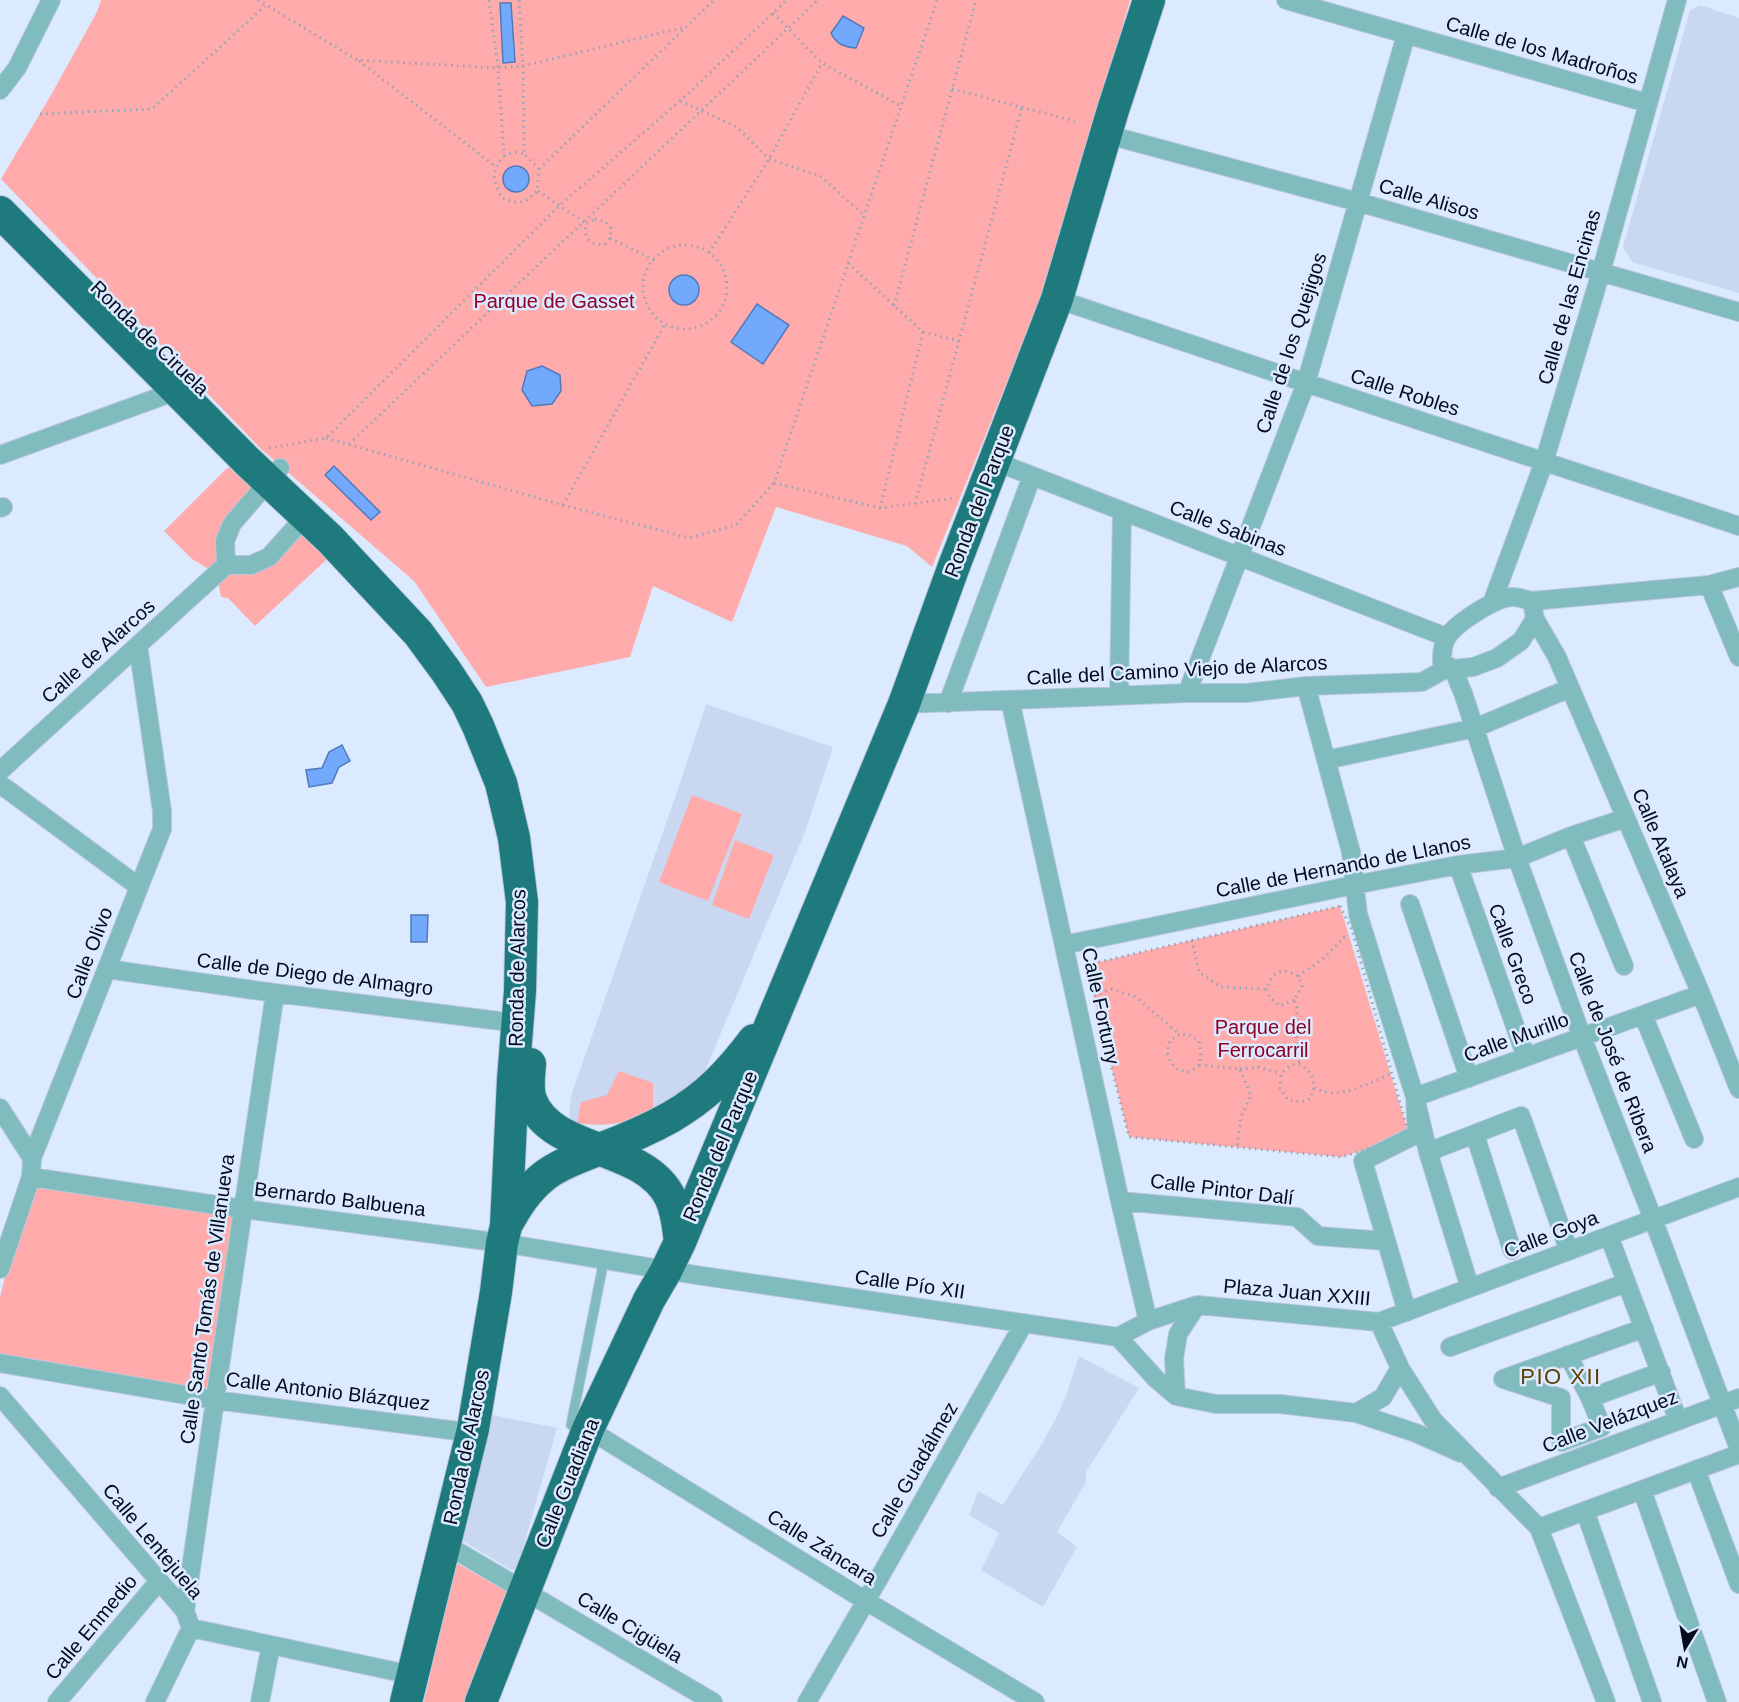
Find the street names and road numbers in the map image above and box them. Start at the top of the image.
street label: Calle de los Madroños [1443,12,1641,88]
street label: Calle Alisos [1376,174,1482,224]
street label: Calle de las Encinas [1533,207,1605,387]
street label: Calle de los Quejigos [1251,250,1331,436]
street label: Ronda de Ciruela [86,276,214,401]
street label: Calle Robles [1348,364,1462,420]
street label: Ronda del Parque [940,422,1018,580]
street label: Calle Sabinas [1166,496,1290,560]
street label: Calle de Alarcos [37,594,159,708]
street label: Calle del Camino Viejo de Alarcos [1026,651,1328,689]
street label: Calle Atalaya [1628,785,1694,902]
street label: Calle de Hernando de Llanos [1214,830,1472,902]
street label: Ronda de Alarcos [505,889,529,1047]
street label: Calle Greco [1485,901,1541,1007]
street label: Calle Olivo [61,904,117,1002]
street label: Calle Fortuny [1078,946,1124,1066]
street label: Calle de José de Ribera [1564,948,1662,1156]
street label: Calle de Diego de Almagro [196,949,434,999]
street label: Calle Murillo [1461,1008,1571,1066]
street label: Ronda del Parque [678,1067,762,1225]
street label: Calle Santo Tomás de Villanueva [176,1152,238,1446]
street label: Calle Pintor Dalí [1149,1169,1295,1209]
street label: Bernardo Balbuena [253,1178,428,1221]
street label: Calle Goya [1501,1206,1602,1262]
street label: Calle Pío XII [853,1265,967,1303]
street label: Plaza Juan XXIII [1222,1275,1372,1309]
street label: Ronda de Alarcos [439,1367,493,1527]
street label: Calle Antonio Blázquez [225,1368,431,1414]
street label: Calle Velázquez [1539,1385,1681,1457]
street label: Calle Guadálmez [866,1398,962,1542]
street label: Calle Guadiana [531,1414,603,1551]
street label: Calle Lentejuela [98,1479,208,1604]
street label: Calle Záncara [763,1505,881,1590]
street label: Calle Enmedio [41,1570,141,1684]
street label: Calle Cigüela [573,1587,687,1668]

